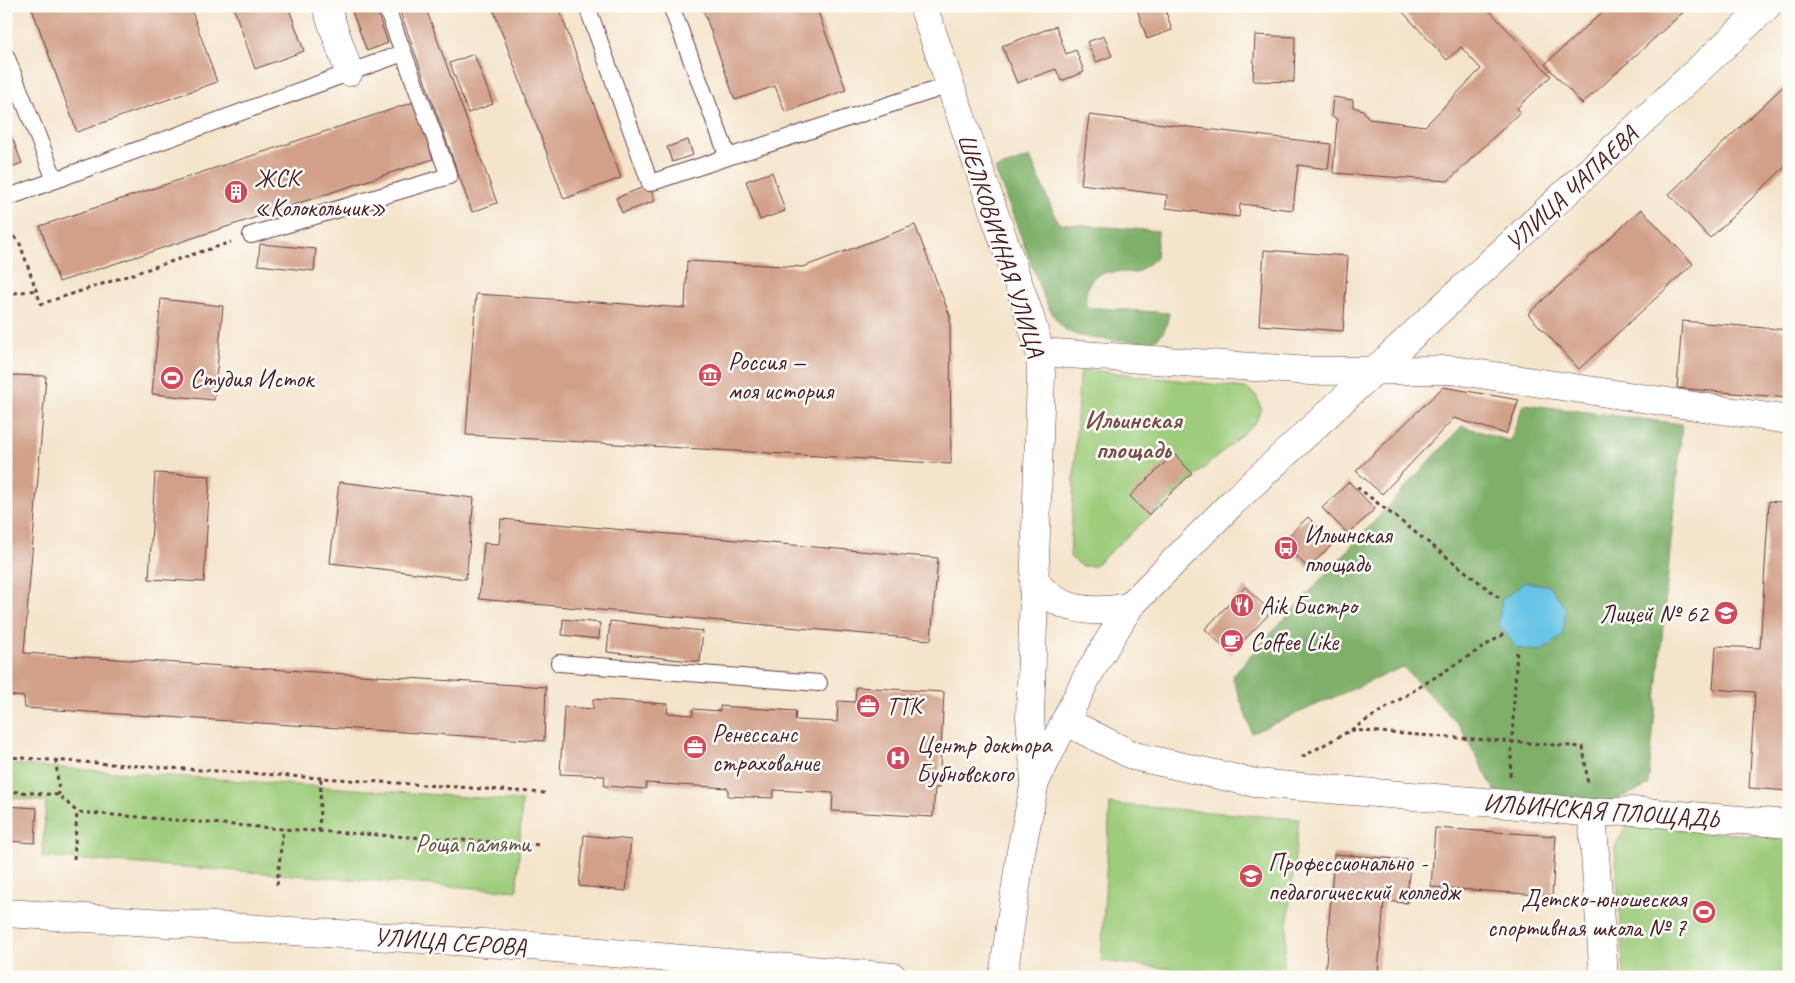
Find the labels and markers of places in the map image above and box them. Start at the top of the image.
place label: ЖСК «Колокольчик» [254,163,386,224]
building icon: ЖСК «Колокольчик» [223,179,249,205]
place label: Россия — моя история [728,346,835,407]
museum icon: Россия — моя история [697,362,723,388]
place label: Студия Исток [190,363,315,395]
sports icon: Студия Исток [159,365,185,391]
place label: Ильинская площадь [1304,519,1394,580]
bus stop icon: Ильинская площадь [1273,535,1299,561]
place label: Aik Бистро [1260,590,1360,622]
restaurant icon: Aik Бистро [1229,592,1255,618]
place label: Лицей № 62 [1599,598,1710,630]
school or university icon: Лицей № 62 [1713,600,1739,626]
place label: Coffee Like [1250,626,1340,658]
cafe icon: Coffee Like [1219,628,1245,654]
place label: ТТК [886,691,925,723]
office icon: ТТК [855,693,881,719]
place label: Ренессанс страхование [712,718,821,779]
place label: Центр доктора Бубновского [916,729,1054,790]
office icon: Ренессанс страхование [682,734,708,760]
hospital icon: Центр доктора Бубновского [885,745,911,771]
place label: Профессионально - педагогический колледж [1268,847,1462,908]
school or university icon: Профессионально - педагогический колледж [1238,863,1264,889]
place label: Детско-юношеская спортивная школа № 7 [1487,883,1688,944]
sports icon: Детско-юношеская спортивная школа № 7 [1691,899,1717,925]

